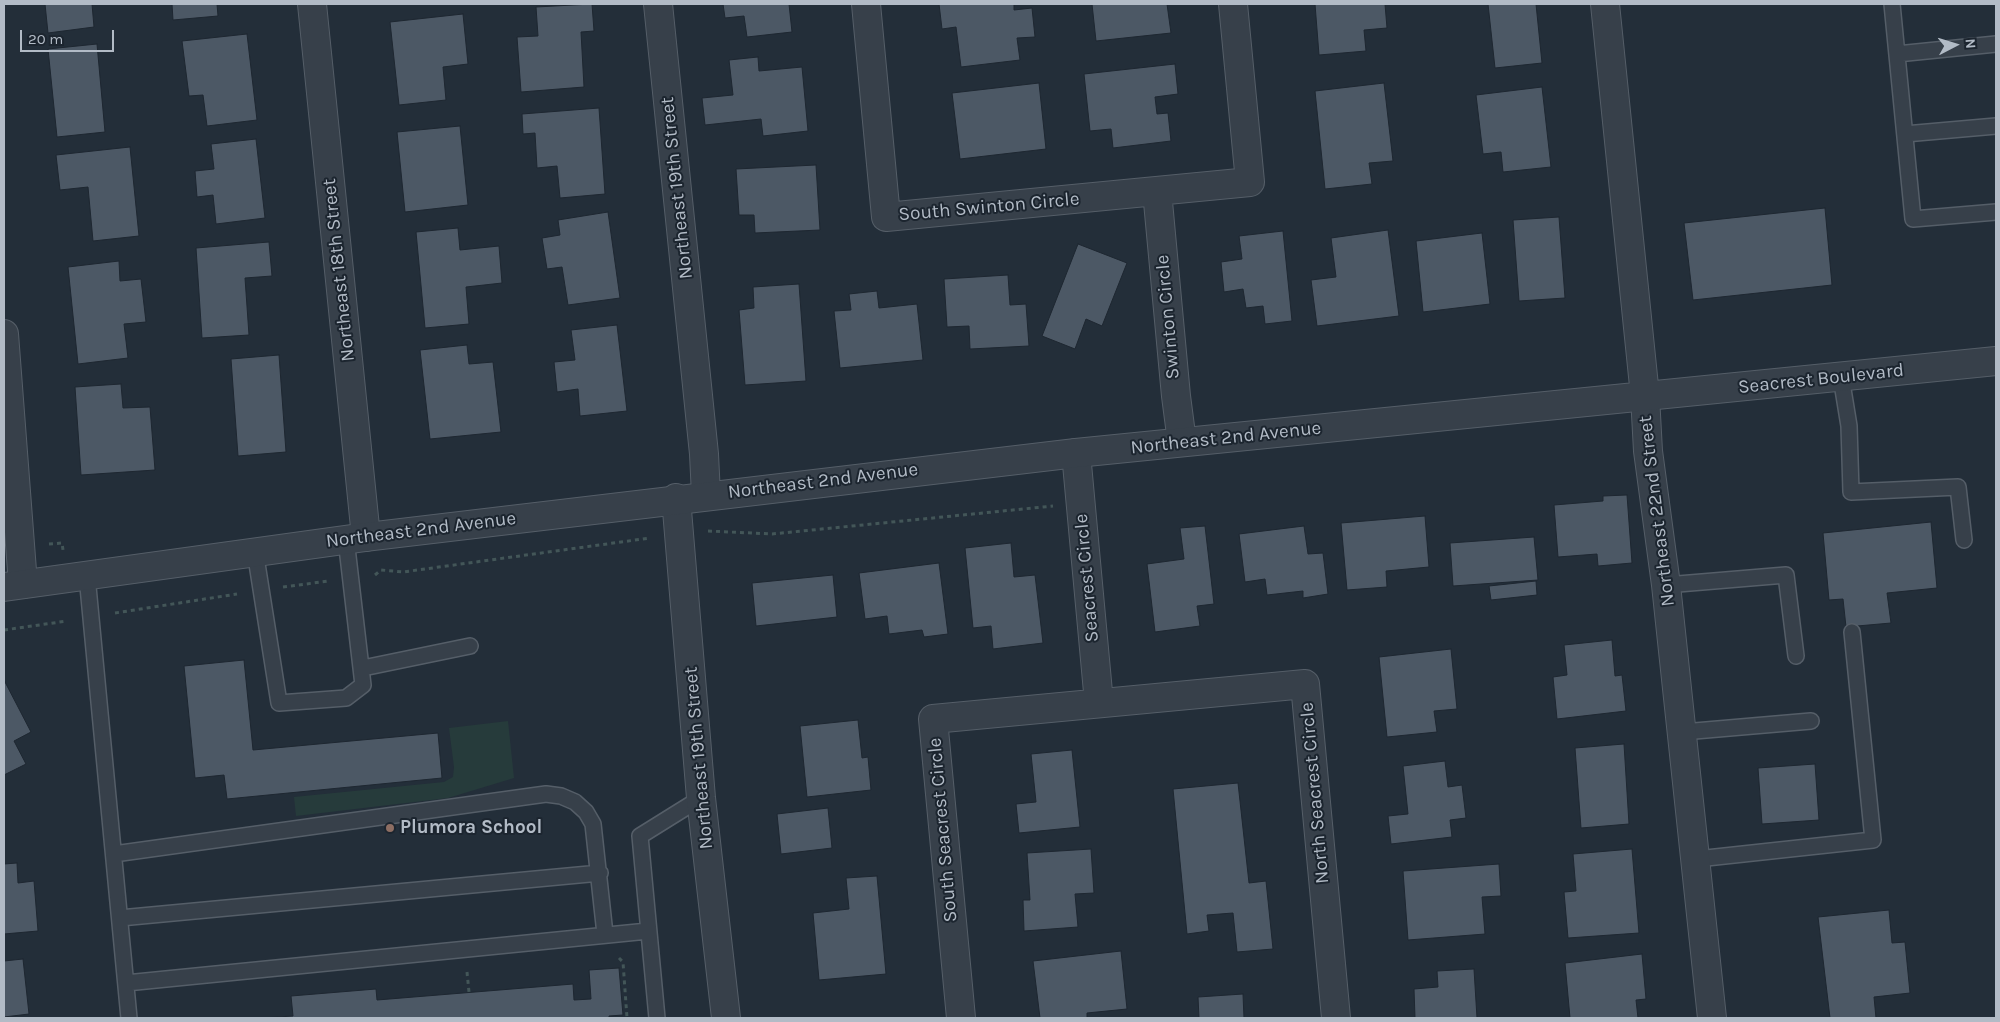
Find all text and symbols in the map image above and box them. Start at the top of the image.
scale bar [22,20,116,52]
north arrow [1930,20,1980,70]
text: 20 m [28,30,63,48]
text: N [1962,38,1979,49]
street label: Northeast 19th Street [656,96,698,280]
street label: Northeast 18th Street [318,177,360,363]
street label: South Swinton Circle [898,188,1080,226]
street label: Swinton Circle [1151,254,1185,380]
street label: Seacrest Boulevard [1737,359,1905,399]
street label: Northeast 22nd Street [1634,414,1680,608]
street label: Northeast 2nd Avenue [1130,417,1322,459]
street label: Northeast 2nd Avenue [727,458,919,504]
street label: Northeast 2nd Avenue [325,507,517,553]
street label: Seacrest Circle [1070,513,1104,643]
street label: Northeast 19th Street [680,666,718,850]
street label: North Seacrest Circle [1296,701,1334,885]
street label: South Seacrest Circle [924,737,962,923]
place label: Plumora School [400,817,542,839]
marker: Plumora School [384,822,396,834]

